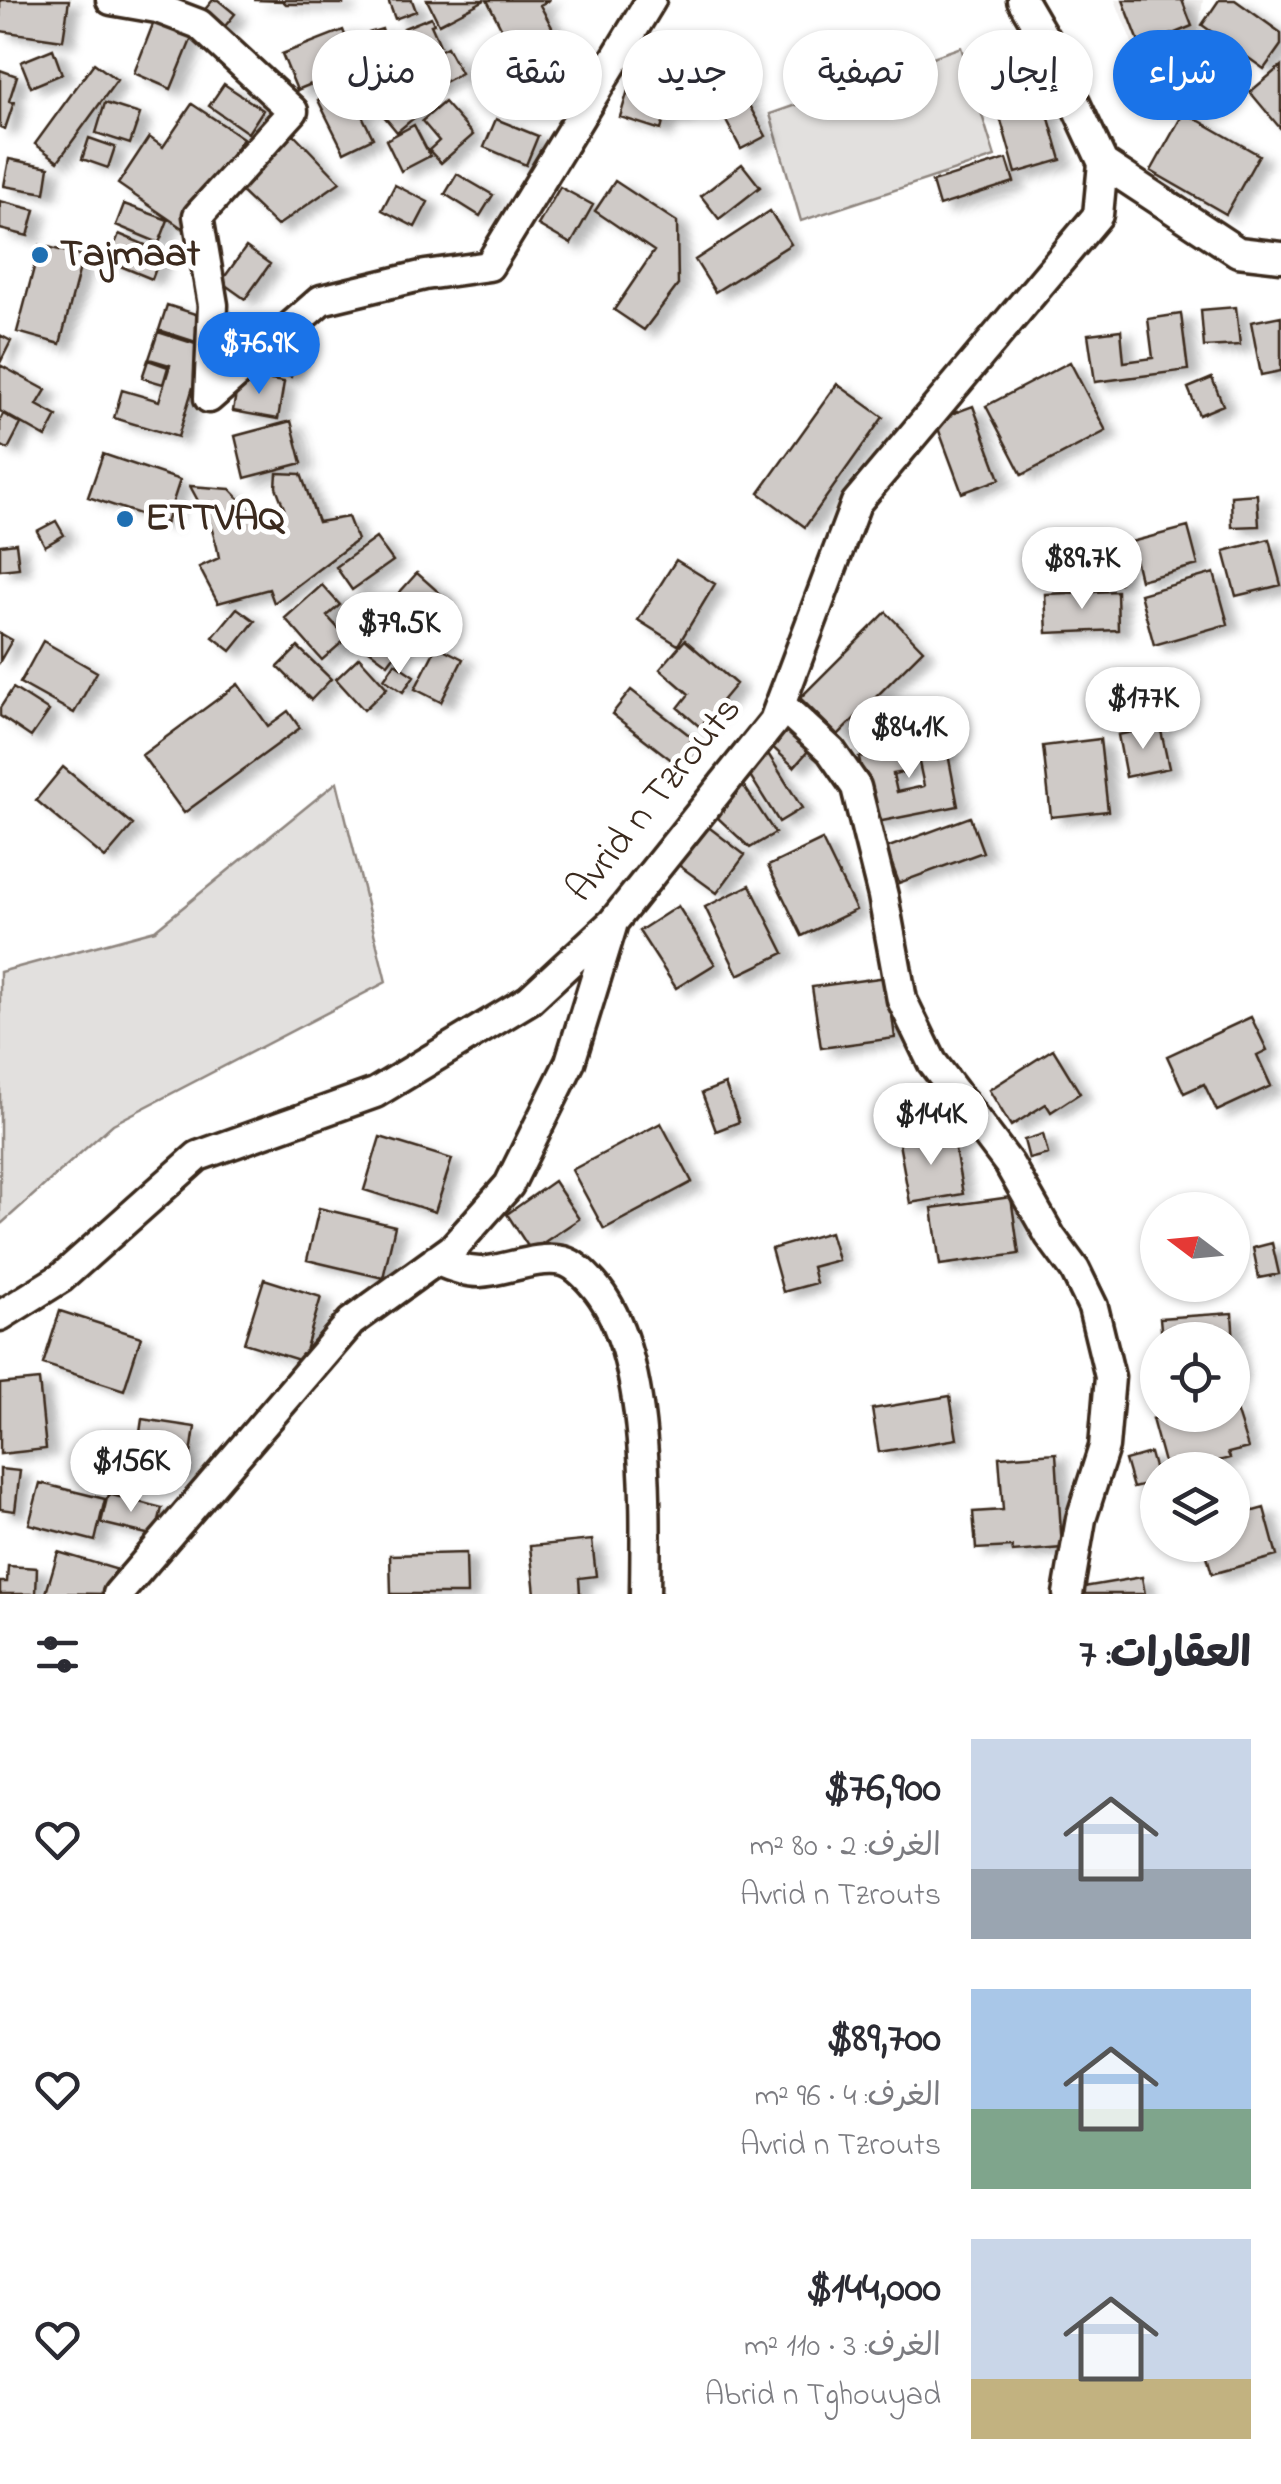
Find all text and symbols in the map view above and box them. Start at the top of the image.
chip: منزل [312,30,451,120]
chip: شقة [471,30,602,120]
chip: جديد [622,30,763,120]
chip: تصفية [783,30,938,120]
chip: إيجار [958,30,1093,120]
chip: شراء [1113,30,1252,120]
place label: Tajmaat [60,226,201,285]
marker: Tajmaat [29,244,51,266]
pin: $76.9K [178,312,340,397]
text: $76.9K [220,321,298,368]
place label: ETTVAQ [145,490,286,549]
marker: ETTVAQ [114,508,136,530]
pin: $89.7K [1001,527,1163,612]
text: $89.7K [1044,536,1120,583]
pin: $79.5K [318,592,480,677]
text: $79.5K [358,601,440,648]
pin: $177K [1073,667,1213,752]
text: $177K [1107,676,1179,723]
street label: Avrid n Tzrouts [553,684,757,916]
pin: $84.1K [828,696,990,781]
text: $84.1K [871,705,947,752]
pin: $144K [861,1083,1001,1168]
text: $144K [895,1092,967,1139]
north arrow [1140,1192,1250,1302]
map controls [1140,1192,1250,1562]
button: locate [1140,1322,1250,1432]
pin: $156K [61,1430,201,1515]
text: $156K [92,1439,170,1486]
button: layers [1140,1452,1250,1562]
text: العقارات: 7 [1079,1625,1251,1686]
icon: filters [30,1627,85,1682]
text: $76,900 [824,1759,941,1820]
icon: home [1051,1779,1171,1899]
icon: heart [30,1812,85,1867]
text: الغرف: 2 · 80 m² [750,1824,941,1871]
text: Avrid n Tzrouts [740,1873,941,1920]
text: $89,700 [826,2009,941,2070]
icon: home [1051,2029,1171,2149]
icon: heart [30,2062,85,2117]
text: الغرف: 4 · 96 m² [754,2074,941,2121]
text: Avrid n Tzrouts [740,2123,941,2170]
text: $144,000 [806,2259,941,2320]
icon: home [1051,2279,1171,2399]
icon: heart [30,2312,85,2367]
text: الغرف: 3 · 110 m² [744,2324,941,2371]
text: Abrid n Tghouyad [704,2373,941,2420]

